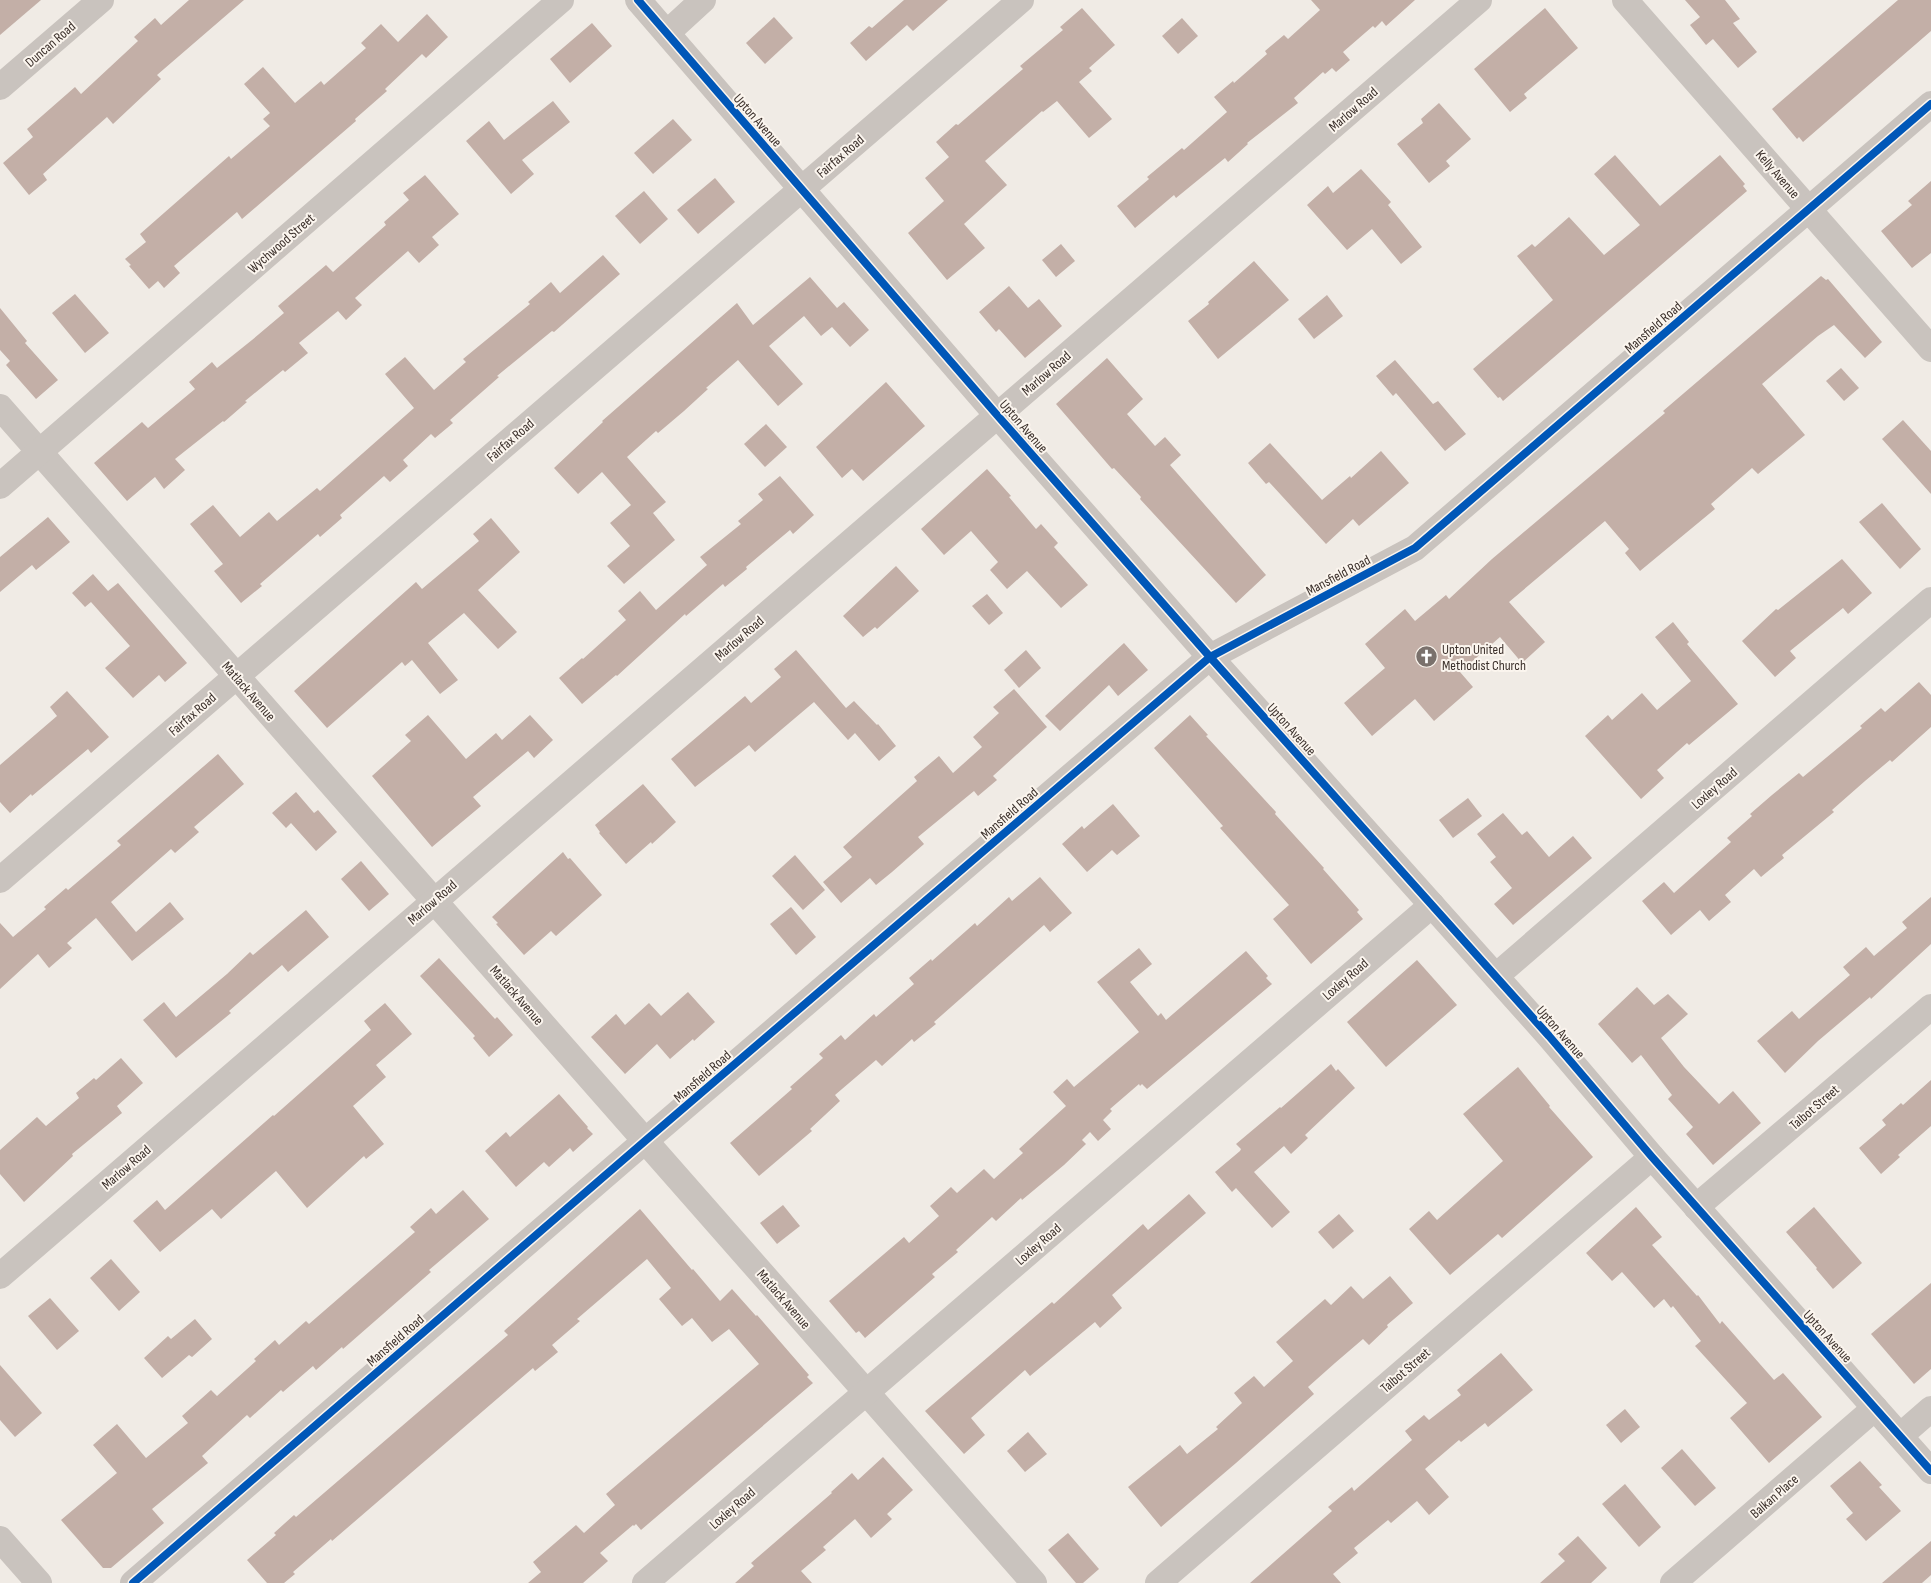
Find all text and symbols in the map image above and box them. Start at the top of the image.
street label: Duncan Road [22,18,79,71]
street label: Marlow Road [1325,83,1381,135]
street label: Upton Avenue [730,90,785,150]
street label: Fairfax Road [813,131,868,182]
street label: Kelly Avenue [1752,147,1803,202]
street label: Wychwood Street [244,210,318,277]
street label: Mansfield Road [1621,298,1686,357]
street label: Marlow Road [1018,347,1074,399]
street label: Upton Avenue [996,396,1051,456]
street label: Fairfax Road [483,415,538,466]
street label: Mansfield Road [1303,551,1373,599]
street label: Marlow Road [711,612,767,664]
place label: Upton United Methodist Church [1442,641,1526,674]
church icon: Upton United Methodist Church [1414,645,1438,669]
street label: Matlack Avenue [218,658,279,725]
street label: Fairfax Road [165,689,220,740]
street label: Upton Avenue [1264,699,1320,759]
street label: Loxley Road [1688,764,1741,813]
street label: Mansfield Road [977,784,1042,843]
street label: Marlow Road [404,876,460,928]
street label: Loxley Road [1319,955,1372,1004]
street label: Matlack Avenue [486,962,547,1029]
street label: Upton Avenue [1533,1002,1588,1062]
street label: Mansfield Road [670,1047,735,1106]
street label: Talbot Street [1786,1081,1843,1134]
street label: Marlow Road [98,1141,154,1193]
street label: Loxley Road [1012,1220,1065,1269]
street label: Matlack Avenue [753,1266,814,1333]
street label: Upton Avenue [1800,1306,1856,1366]
street label: Mansfield Road [363,1311,428,1370]
street label: Talbot Street [1377,1344,1434,1397]
street label: Balkan Place [1747,1471,1802,1522]
street label: Loxley Road [706,1484,759,1533]

